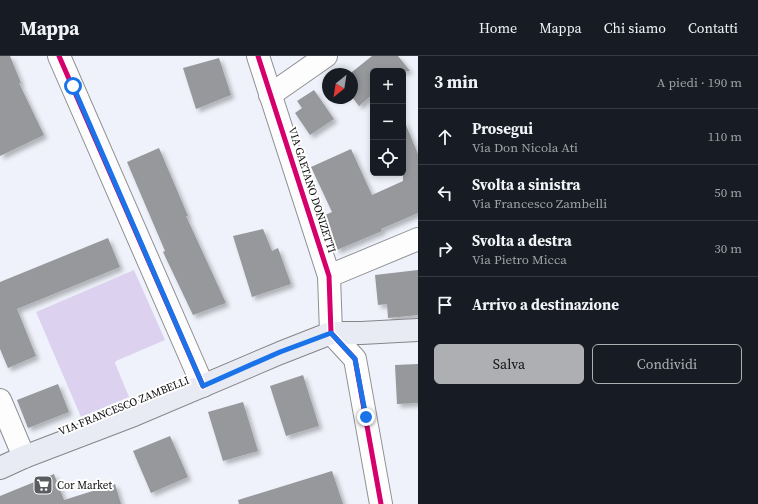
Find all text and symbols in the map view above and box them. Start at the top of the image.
text: Mappa [20,15,79,41]
text: Home [479,18,517,38]
text: Mappa [539,18,582,38]
text: Chi siamo [604,18,666,38]
text: Contatti [688,18,738,38]
north arrow [322,68,358,104]
map controls [370,68,406,176]
button: + [370,68,406,104]
text: 3 min [434,70,478,94]
text: A piedi · 190 m [657,74,742,91]
route start [64,77,82,95]
button: − [370,104,406,140]
text: Prosegui [472,118,533,139]
street label: VIA GAETANO DONIZETTI [285,125,339,255]
icon: ahead [434,126,456,148]
text: 110 m [708,128,742,145]
text: Via Don Nicola Ati [472,139,578,156]
button: locate [370,140,406,176]
text: Svolta a sinistra [472,174,581,195]
icon: left [434,182,456,204]
text: 50 m [714,184,742,201]
text: Via Francesco Zambelli [472,195,607,212]
text: Svolta a destra [472,230,572,251]
icon: right [434,238,456,260]
text: 30 m [714,240,742,257]
text: Via Pietro Micca [472,251,567,268]
icon: arrive [434,294,456,316]
text: Arrivo a destinazione [472,294,619,315]
button: Salva [434,344,584,384]
button: Condividi [592,344,742,384]
street label: VIA FRANCESCO ZAMBELLI [56,373,192,439]
route end [357,408,375,426]
supermarket icon: Cor Market [32,474,54,496]
place label: Cor Market [57,478,112,493]

